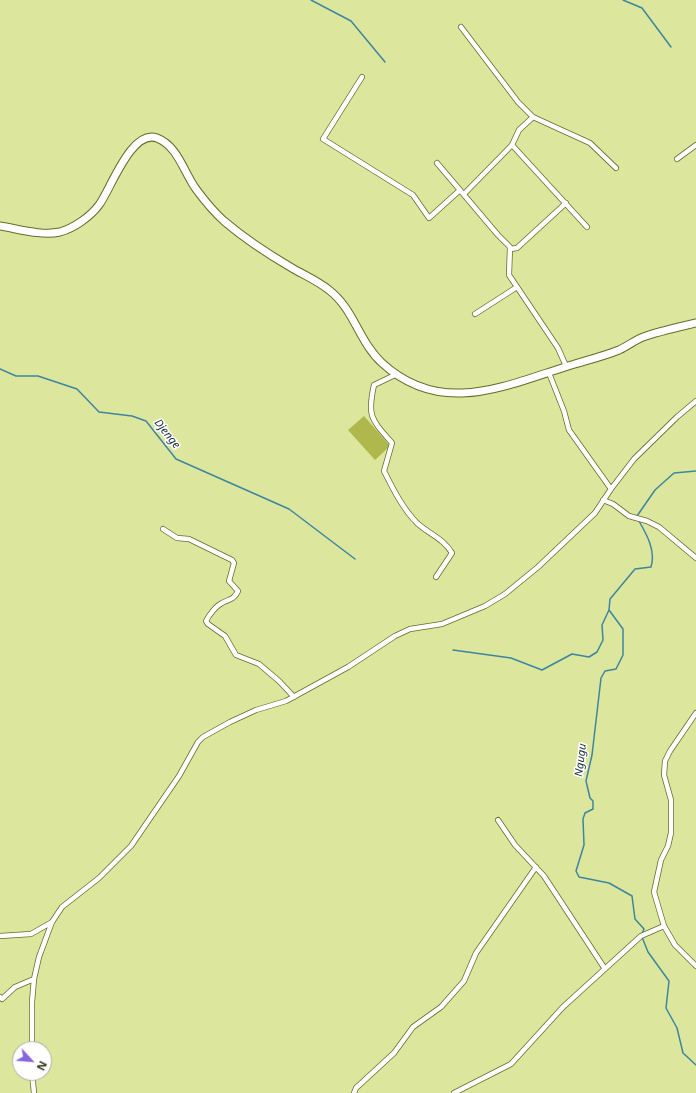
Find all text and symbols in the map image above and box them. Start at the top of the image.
water label: Djenge [151,417,183,451]
water label: Ngugu [572,743,590,777]
north arrow [12,1041,52,1081]
text: N [34,1059,51,1073]

